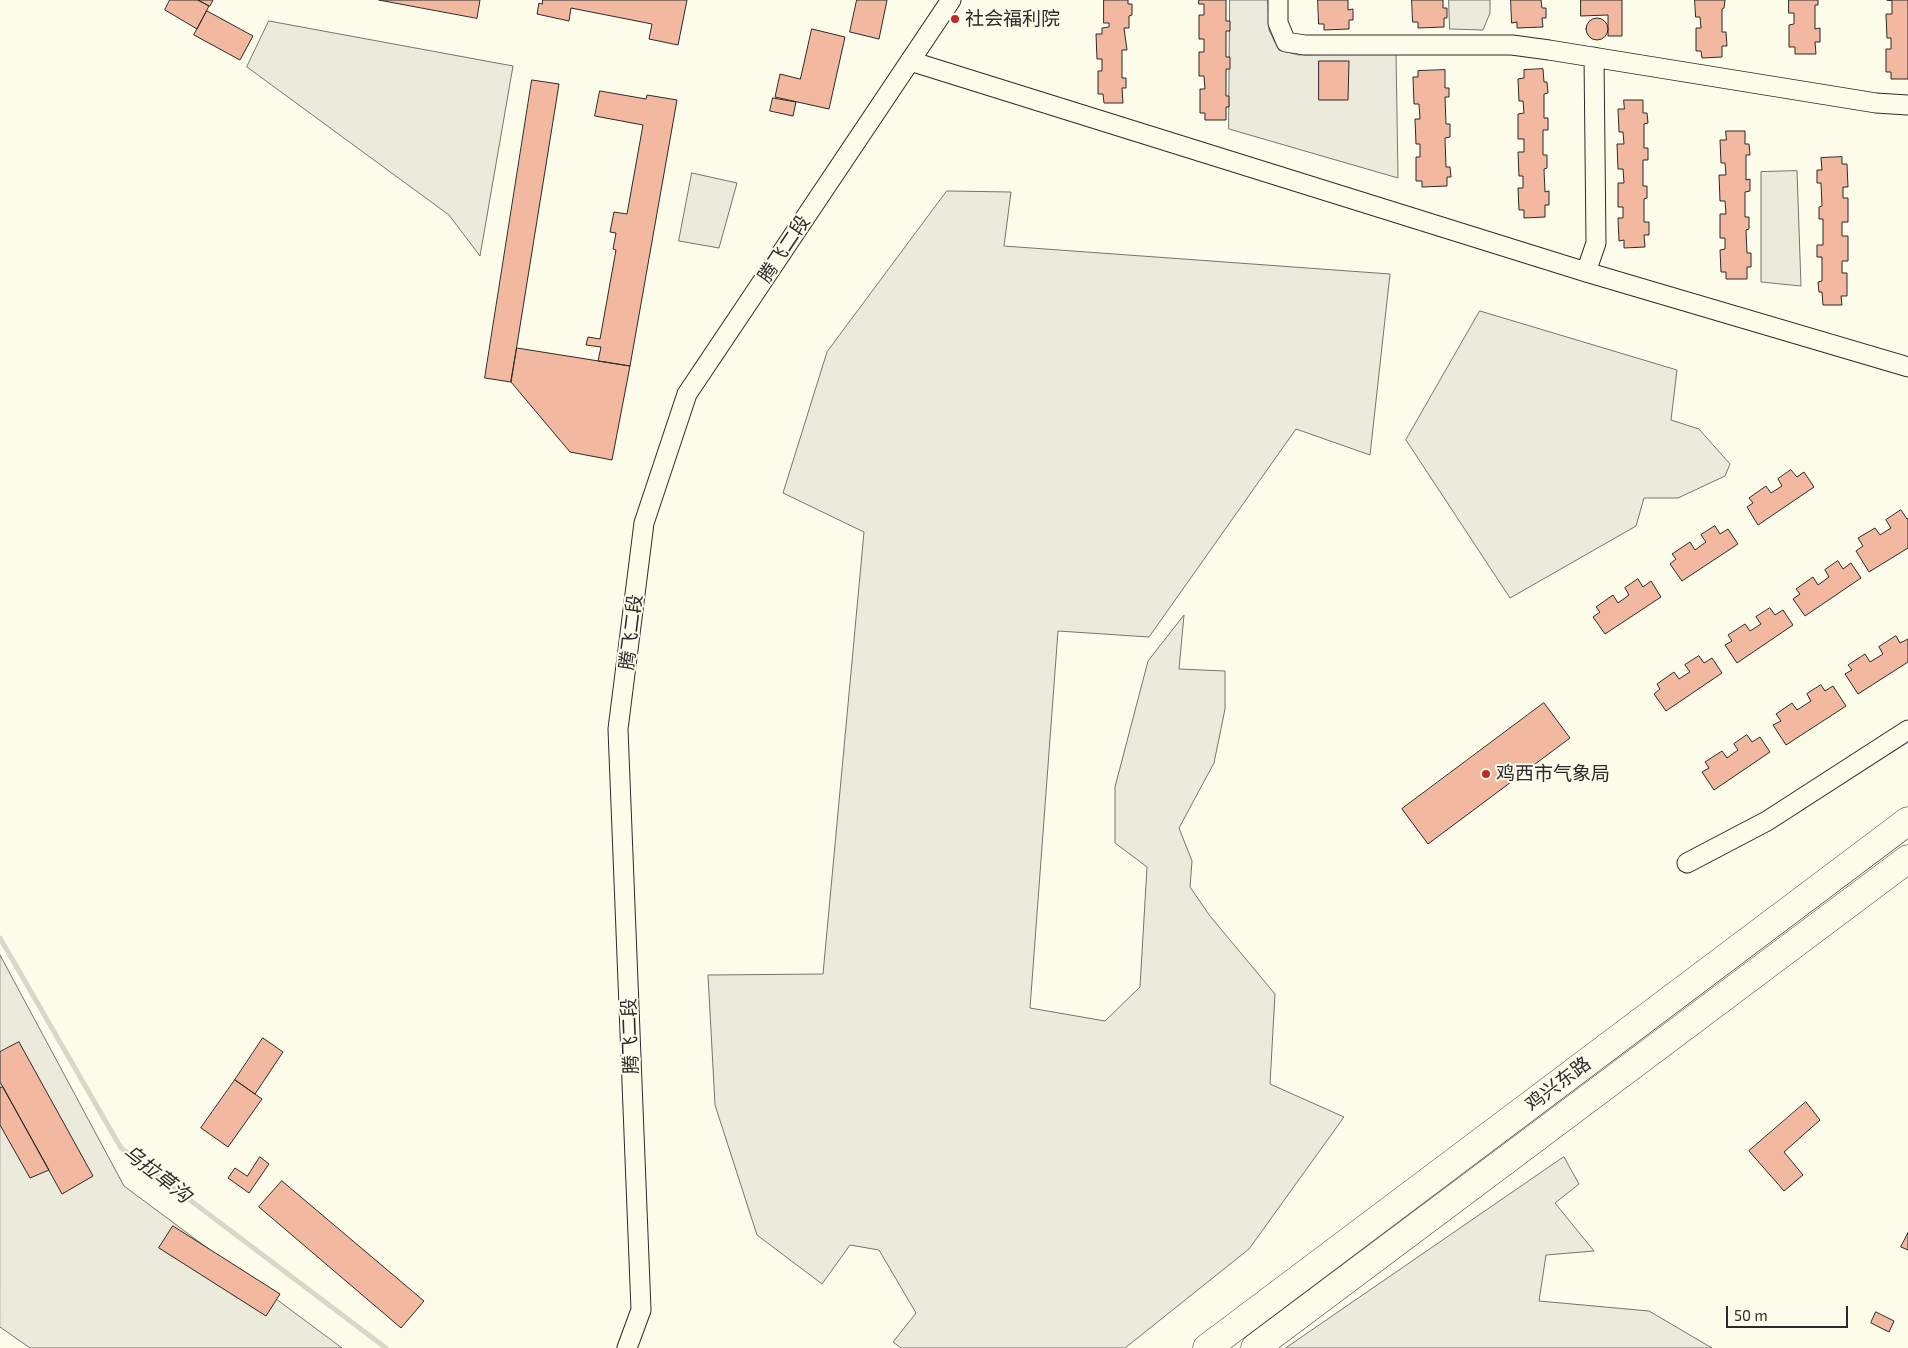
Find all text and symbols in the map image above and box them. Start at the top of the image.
place label: 社会福利院 [965,8,1060,30]
marker: 社会福利院 [949,13,961,25]
street label: 腾飞二段 [753,211,815,287]
street label: 腾飞二段 [615,593,647,671]
place label: 鸡西市气象局 [1496,763,1610,785]
marker: 鸡西市气象局 [1480,768,1492,780]
street label: 腾飞二段 [617,998,643,1074]
street label: 鸡兴东路 [1521,1052,1595,1116]
water label: 乌拉草沟 [118,1140,196,1208]
scale bar [1728,1296,1850,1328]
text: 50 m [1734,1306,1768,1324]

